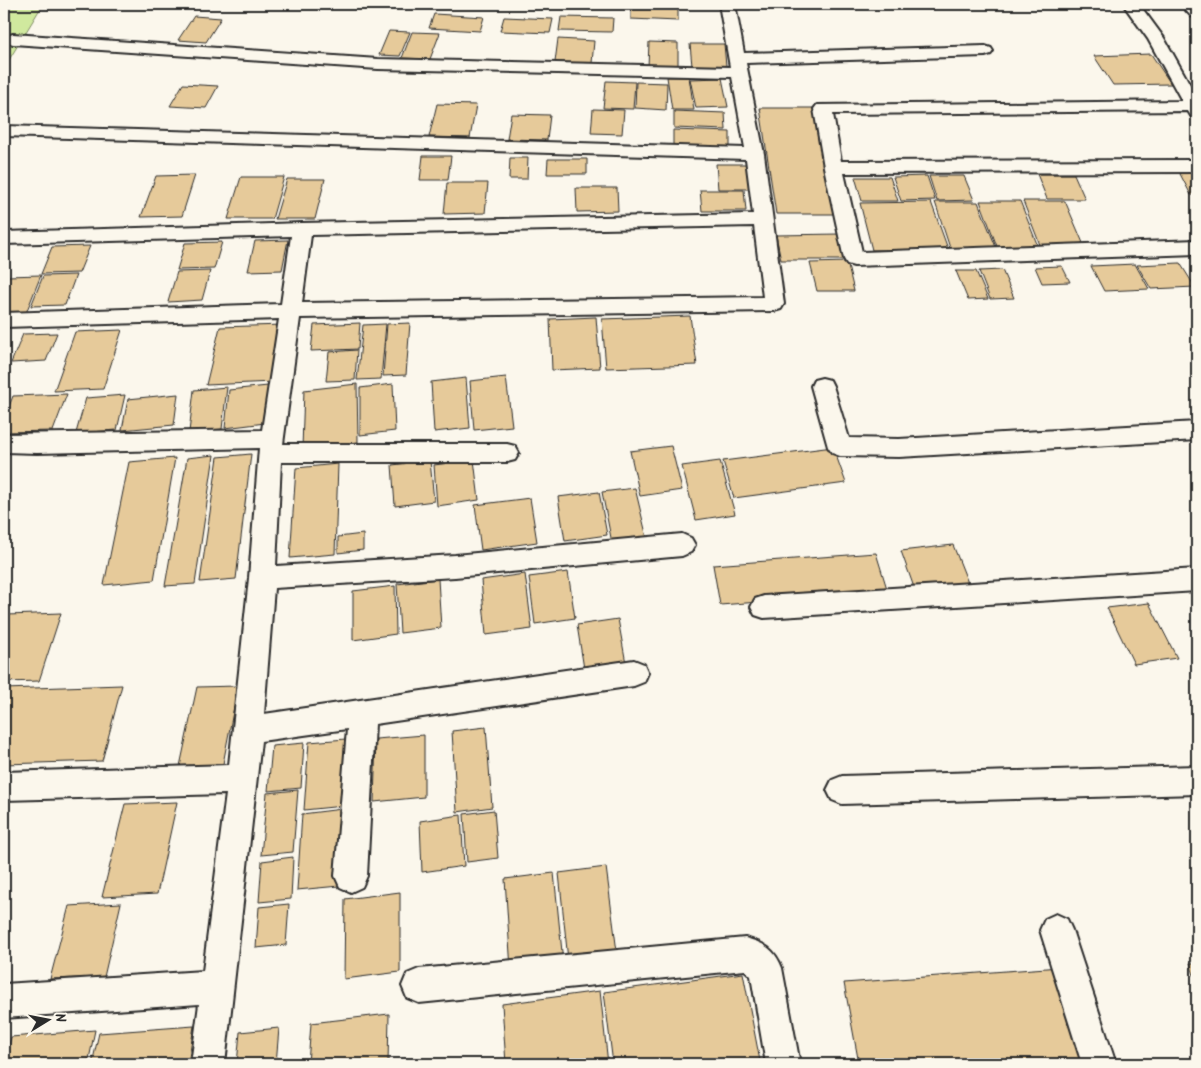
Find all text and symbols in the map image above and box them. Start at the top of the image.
north arrow [22,996,72,1046]
text: N [48,1012,71,1024]

